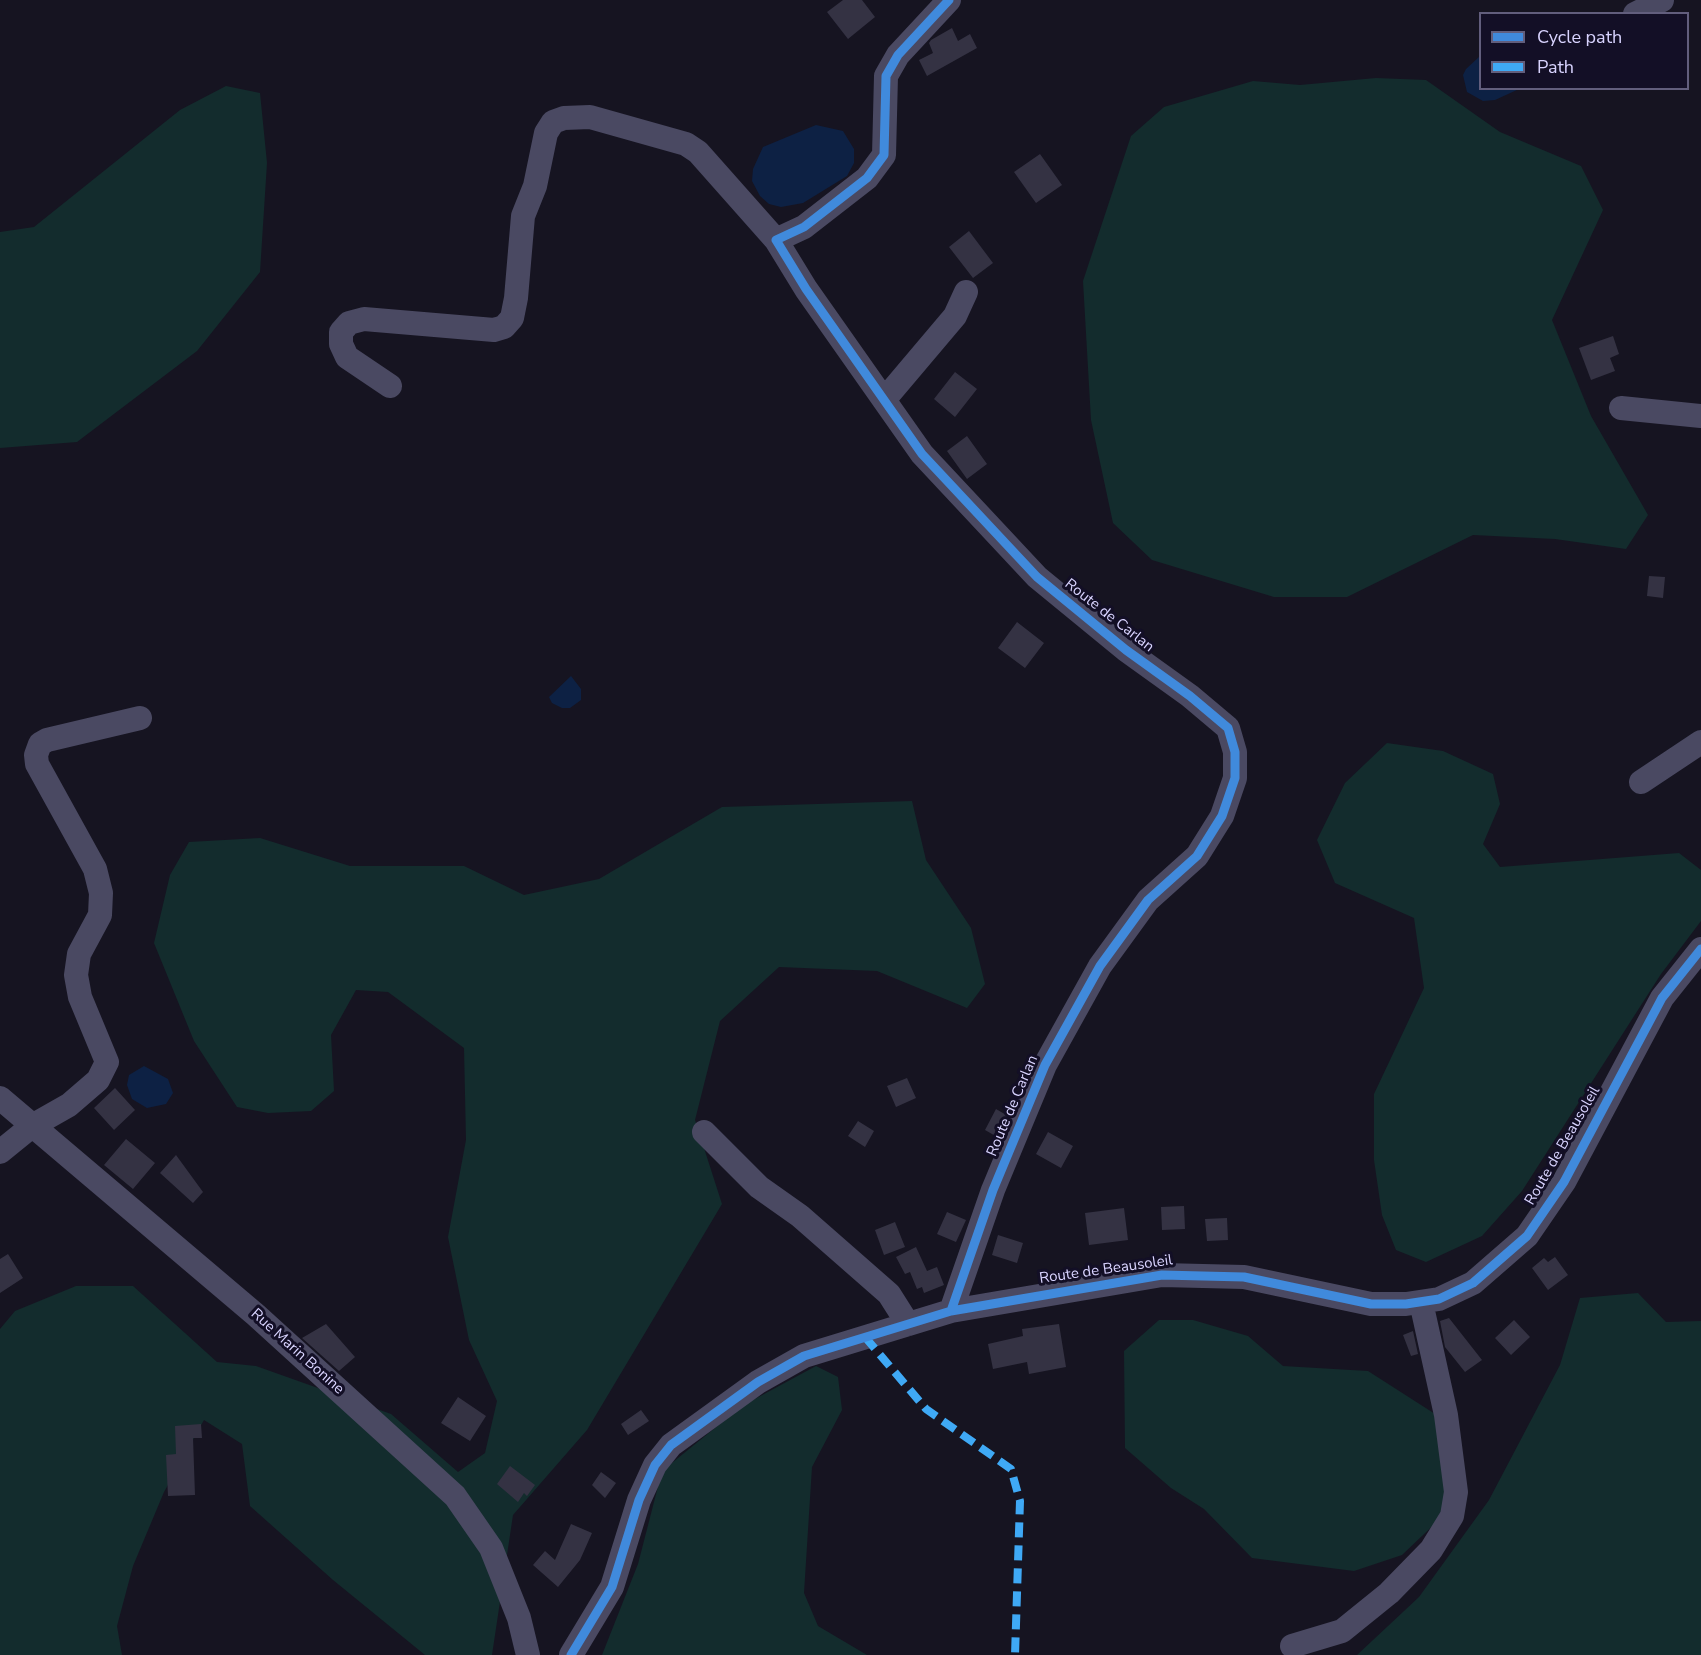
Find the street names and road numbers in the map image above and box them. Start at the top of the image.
street label: Route de Carlan [1061,576,1157,656]
street label: Route de Carlan [984,1053,1042,1159]
street label: Route de Beausoleil [1522,1083,1604,1209]
street label: Route de Beausoleil [1038,1252,1174,1288]
street label: Rue Marin Bonine [247,1305,347,1399]

